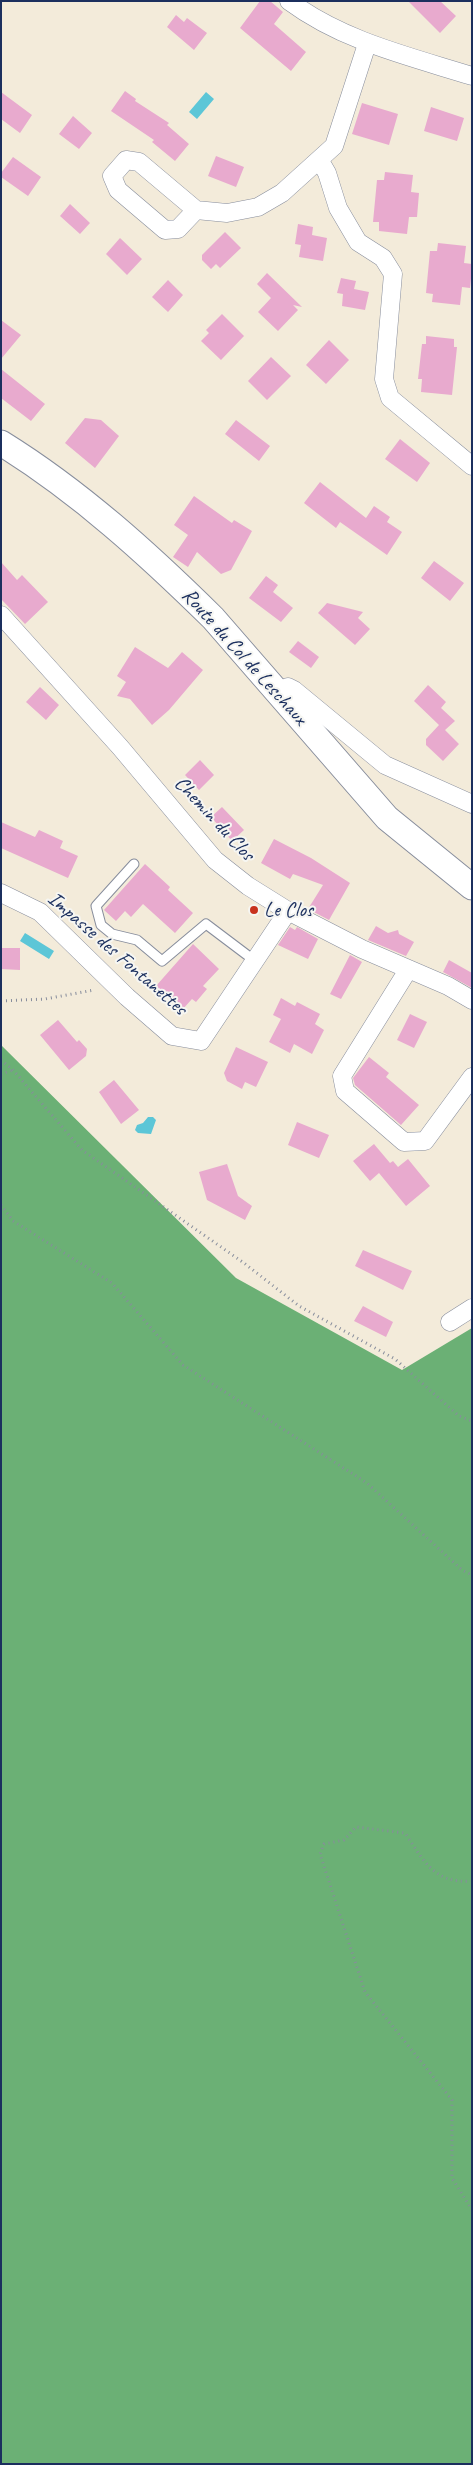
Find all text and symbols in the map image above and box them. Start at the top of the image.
street label: Route du Col de Leschaux [176,583,312,731]
street label: Chemin du Clos [168,771,260,867]
street label: Impasse des Fontanettes [42,887,192,1021]
place label: Le Clos [264,897,313,923]
marker: Le Clos [248,904,260,916]

